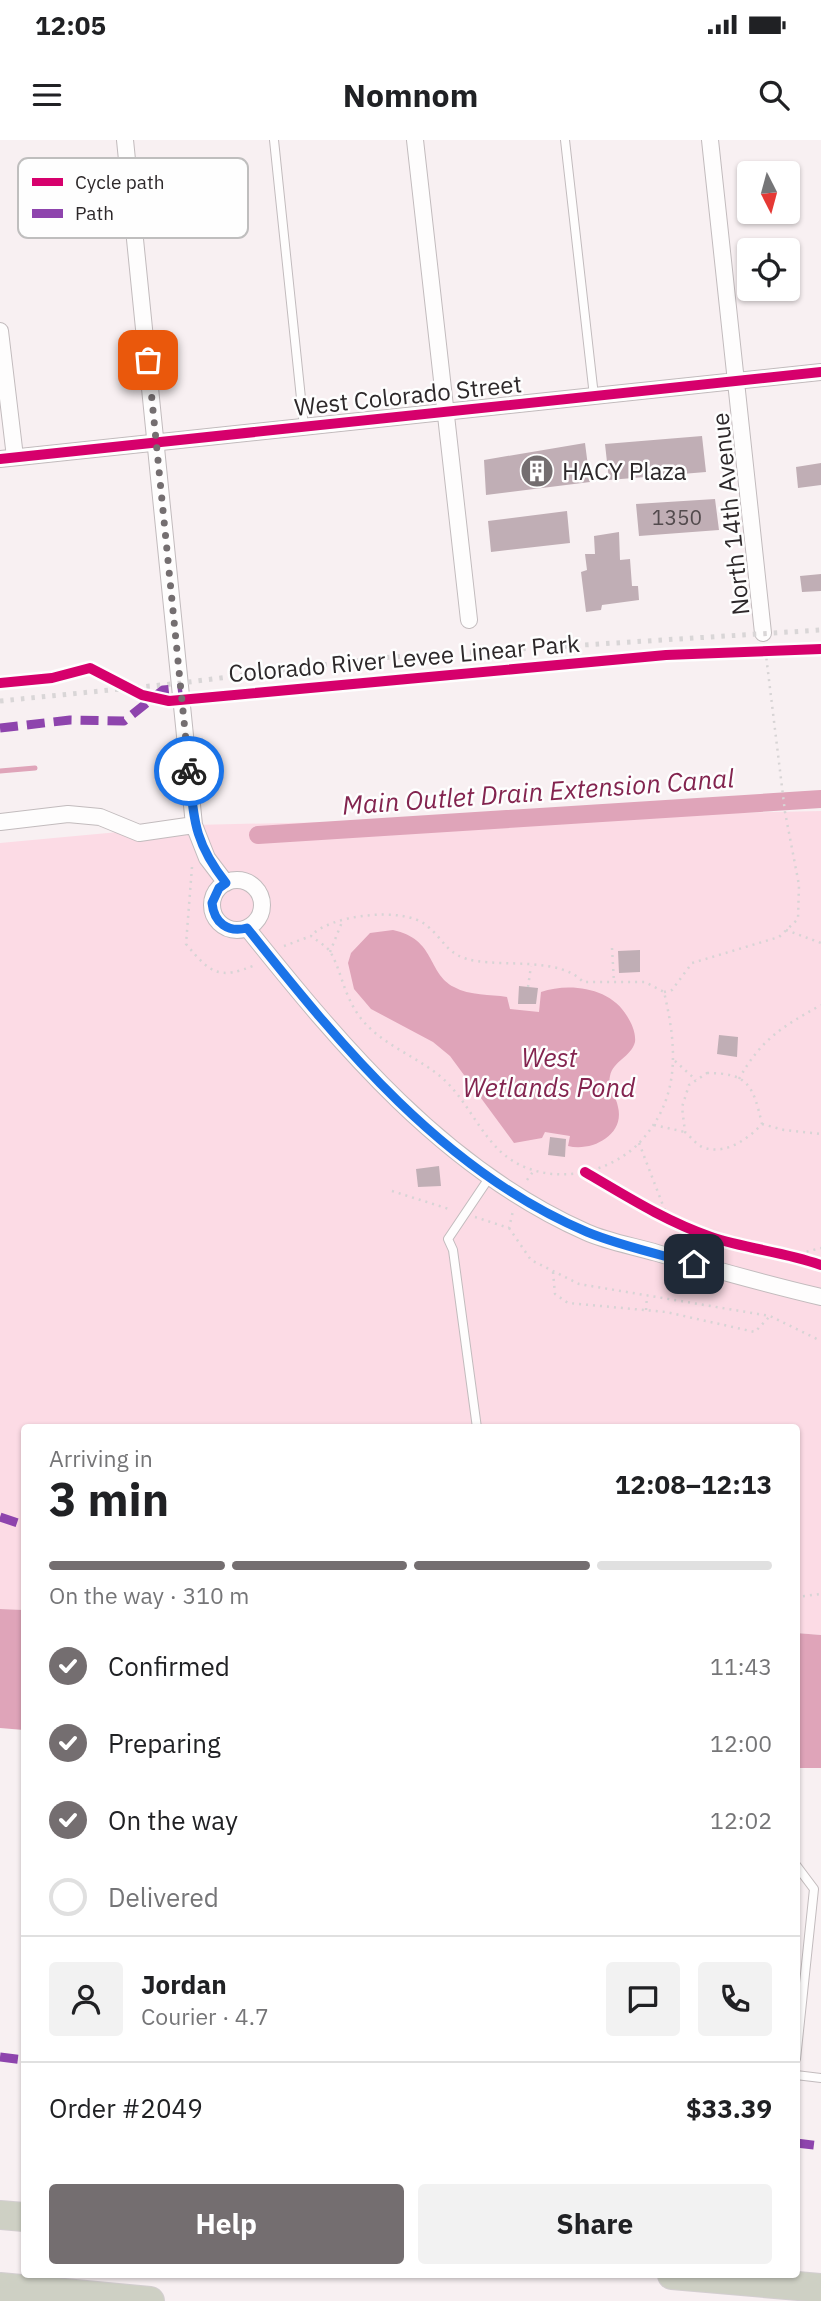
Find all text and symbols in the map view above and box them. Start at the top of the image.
text: 12:05 [35,8,106,42]
text: Nomnom [343,74,478,116]
icon: menu [28,76,66,114]
icon: search [755,76,793,114]
legend [18,158,248,238]
north arrow [737,161,800,224]
map controls [737,161,800,301]
text: Cycle path [75,170,164,194]
text: Path [75,201,114,225]
button: locate [737,238,800,301]
pin [118,330,178,390]
icon: bag [129,341,167,379]
street label: West Colorado Street [293,367,523,423]
street label: North 14th Avenue [703,411,757,617]
building icon: HACY Plaza [518,452,556,490]
place label: HACY Plaza [562,455,687,487]
house number: 1350 [652,503,702,531]
street label: Colorado River Levee Linear Park [227,627,581,689]
courier [154,736,224,806]
icon: bike [170,752,208,790]
water label: Main Outlet Drain Extension Canal [341,760,735,822]
water label: West Wetlands Pond [463,1040,636,1104]
pin [664,1234,724,1294]
icon: home [675,1245,713,1283]
text: Arriving in [49,1443,153,1473]
text: 12:08–12:13 [615,1467,772,1501]
text: 3 min [49,1469,169,1529]
text: On the way · 310 m [49,1580,249,1610]
icon: check [49,1647,87,1685]
text: Confirmed [108,1649,230,1683]
text: 11:43 [710,1651,772,1681]
icon: check [49,1724,87,1762]
text: Preparing [108,1726,221,1760]
text: 12:00 [710,1728,772,1758]
icon: check [49,1801,87,1839]
text: On the way [108,1803,238,1837]
text: 12:02 [710,1805,772,1835]
text: Delivered [108,1880,219,1914]
button: person [49,1962,123,2036]
button: chat [606,1962,680,2036]
button: phone [698,1962,772,2036]
text: Jordan [141,1967,227,2001]
text: Courier · 4.7 [141,2001,269,2031]
text: Order #2049 [49,2091,203,2125]
text: $33.39 [686,2091,772,2125]
button: Help [49,2184,404,2264]
button: Share [418,2184,772,2264]

